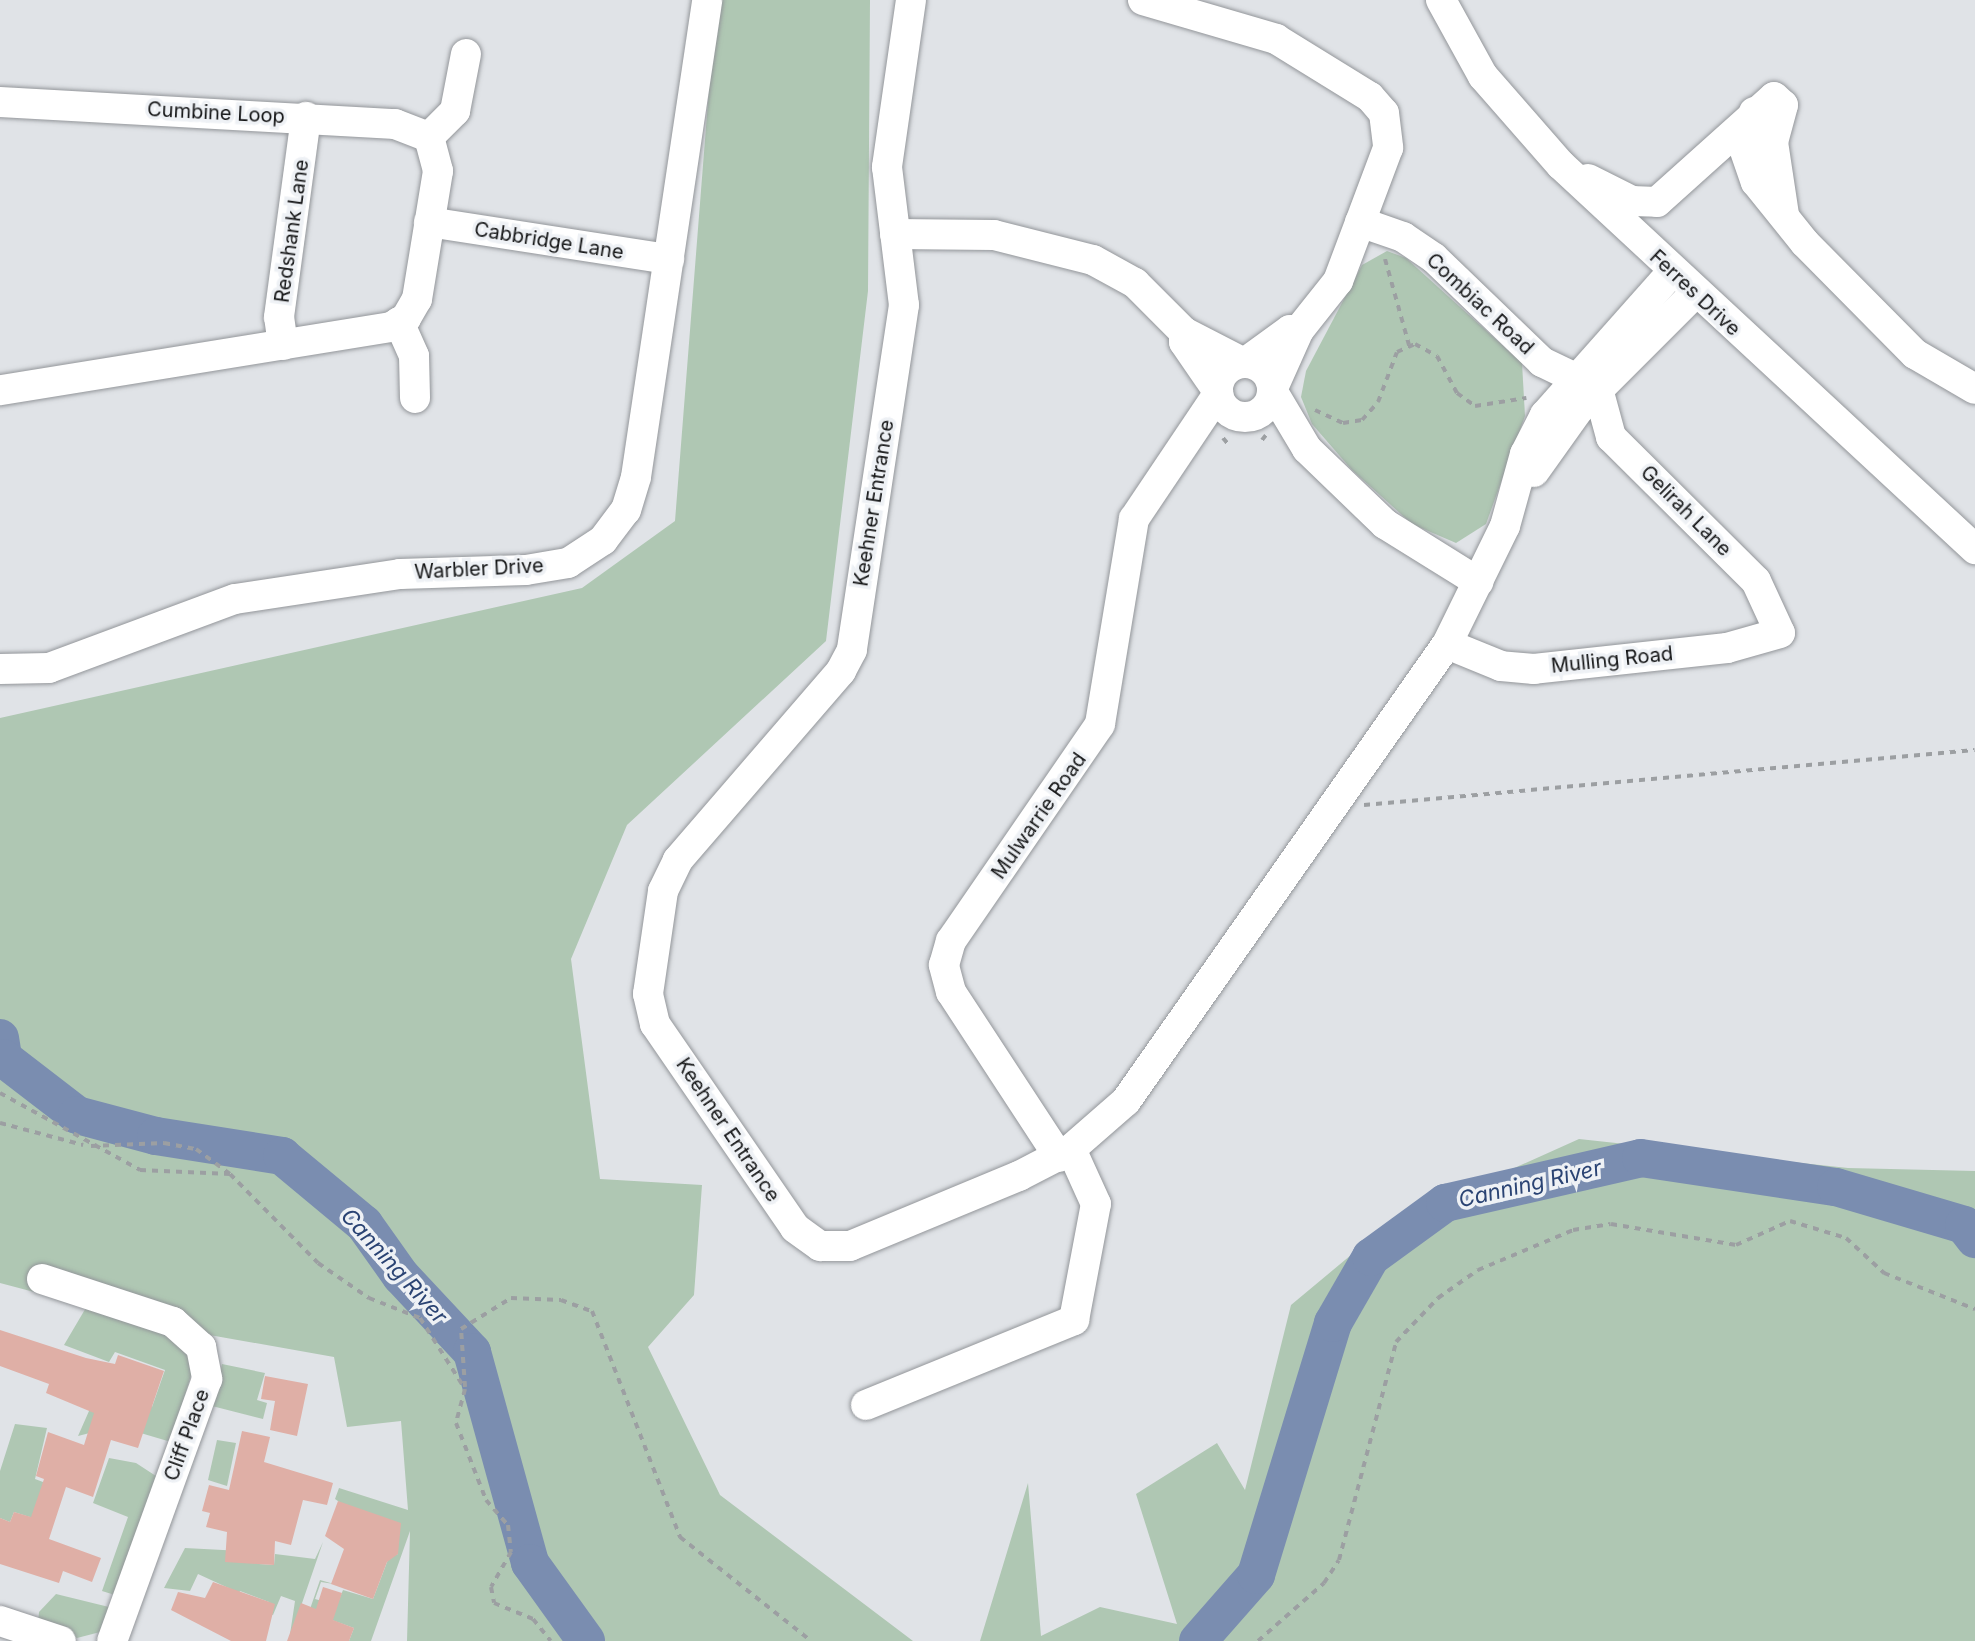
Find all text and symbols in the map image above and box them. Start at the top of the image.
street label: Cumbine Loop [147,97,285,129]
street label: Redshank Lane [270,158,314,304]
street label: Cabbridge Lane [473,217,625,265]
street label: Ferres Drive [1645,245,1745,341]
street label: Combiac Road [1421,248,1539,360]
street label: Keehner Entrance [849,418,899,588]
street label: Gelirah Lane [1636,461,1736,561]
street label: Warbler Drive [414,554,544,584]
street label: Mulling Road [1550,642,1674,678]
street label: Mulwarrie Road [987,748,1091,884]
street label: Keehner Entrance [671,1053,785,1207]
water label: Canning River [1456,1155,1604,1213]
water label: Canning River [335,1203,453,1329]
street label: Cliff Place [159,1386,215,1484]

